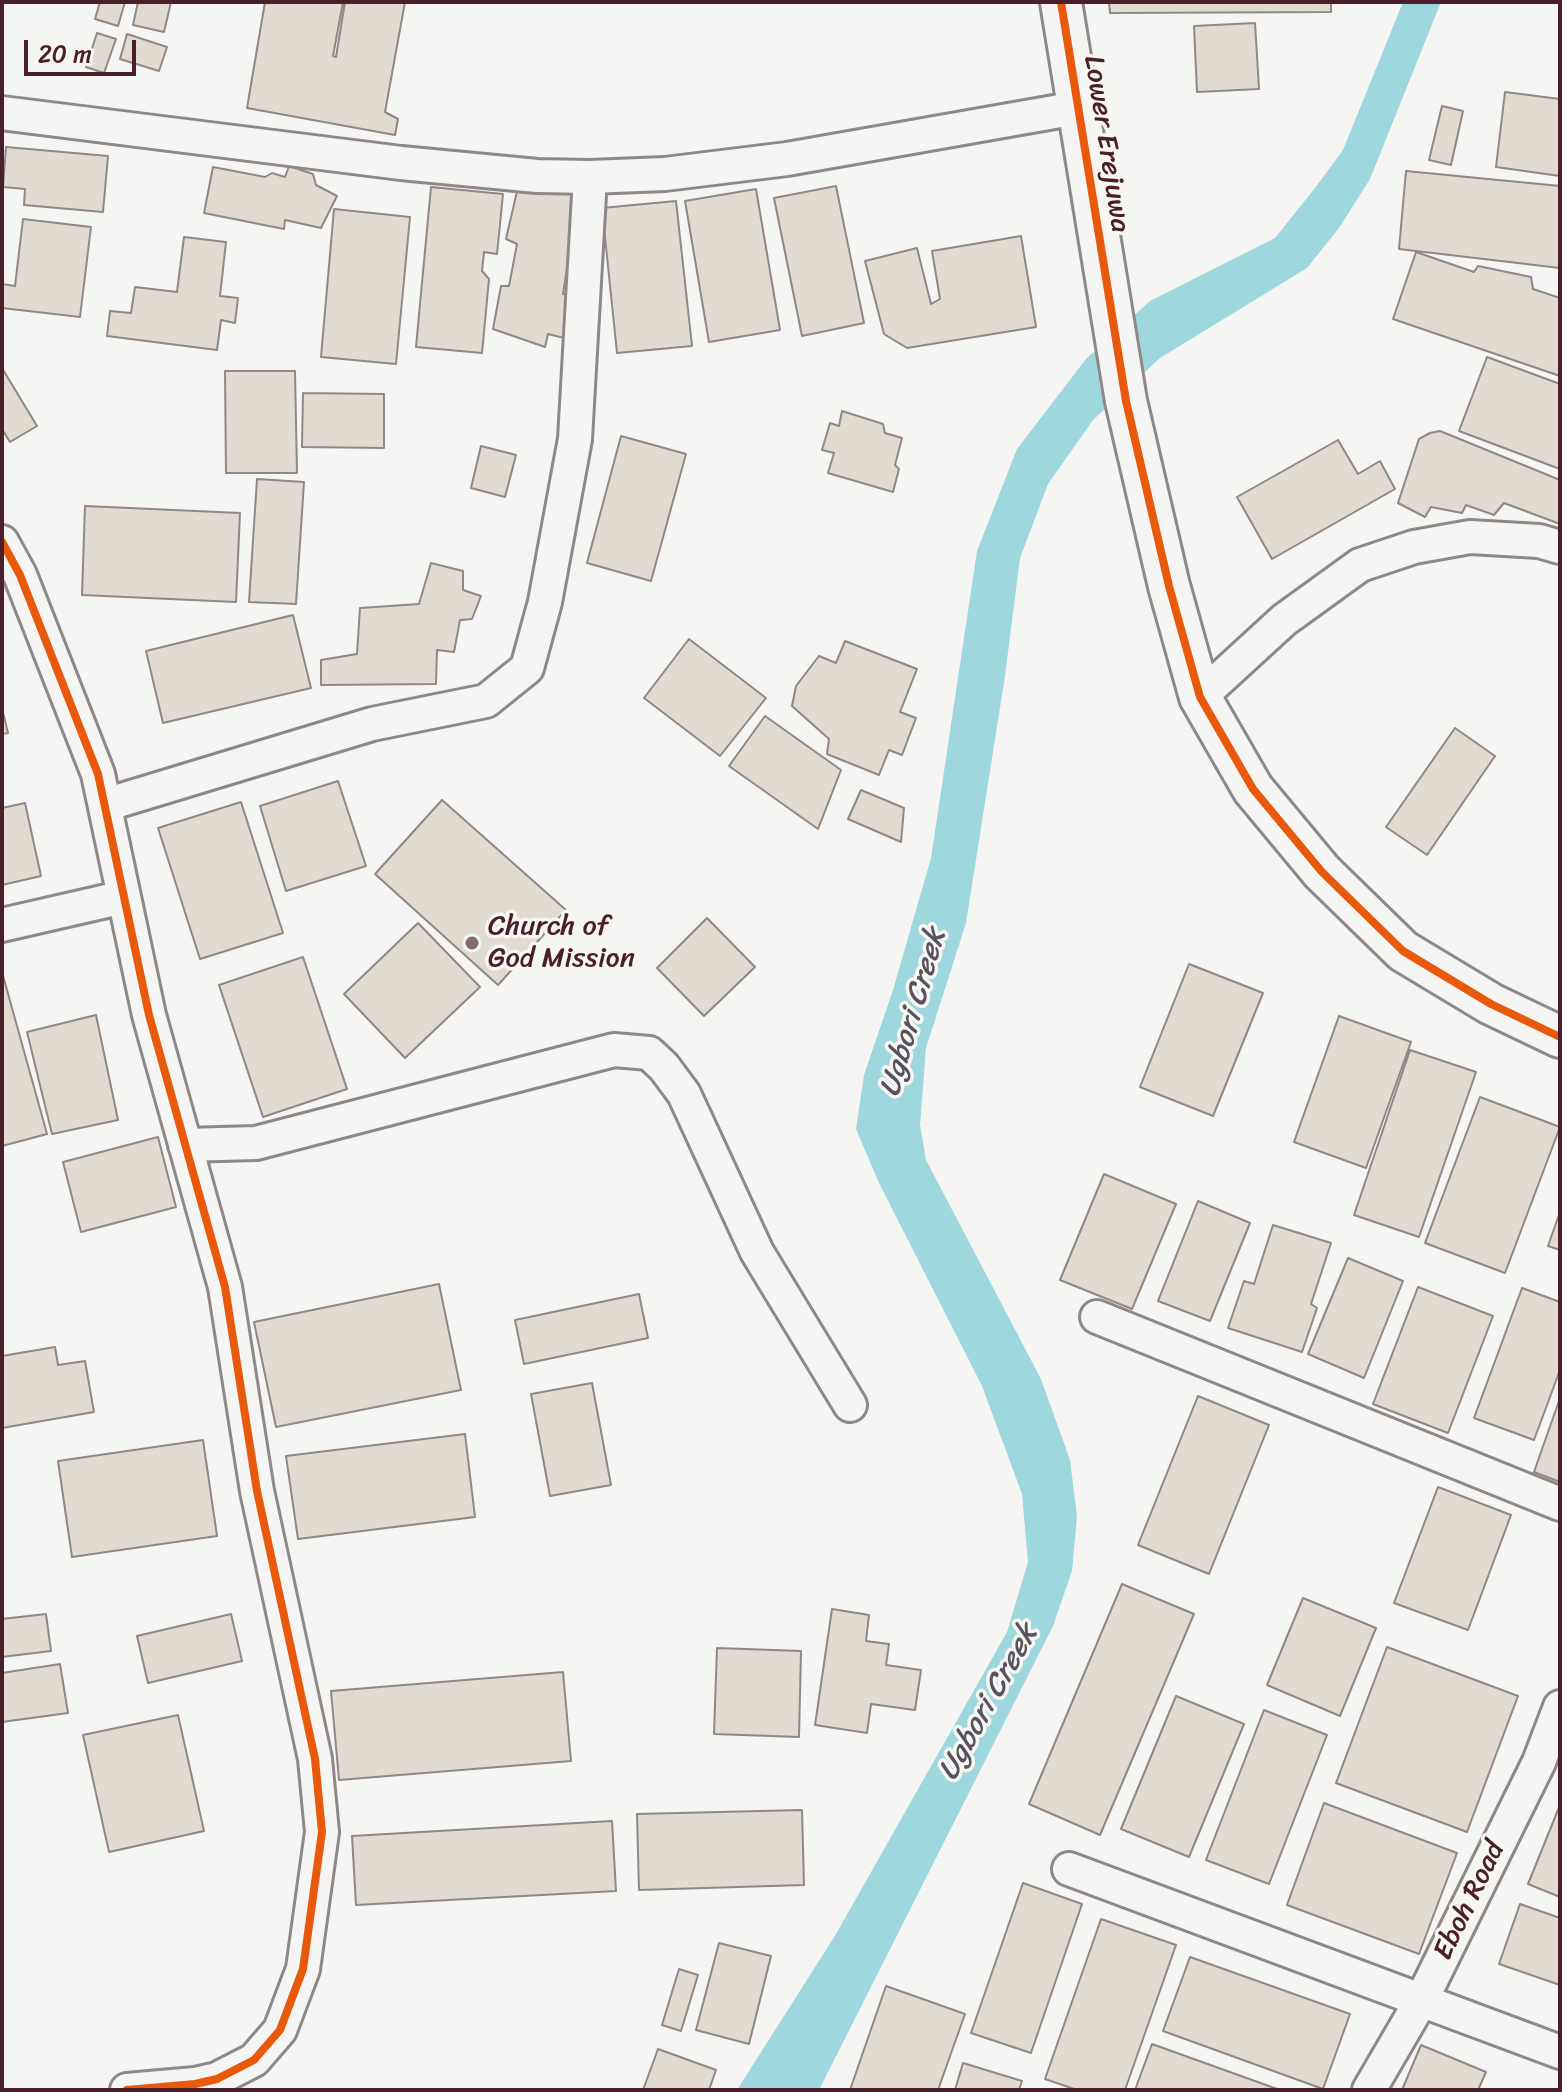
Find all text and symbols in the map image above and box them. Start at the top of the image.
scale bar [28,24,140,74]
text: 20 m [38,33,92,75]
street label: Lower Erejuwa [1075,53,1137,235]
place label: Church of God Mission [488,910,635,976]
water label: Ugbori Creek [873,925,955,1101]
marker: Church of God Mission [463,934,481,952]
water label: Ugbori Creek [931,1619,1047,1787]
street label: Eboh Road [1427,1837,1513,1965]

